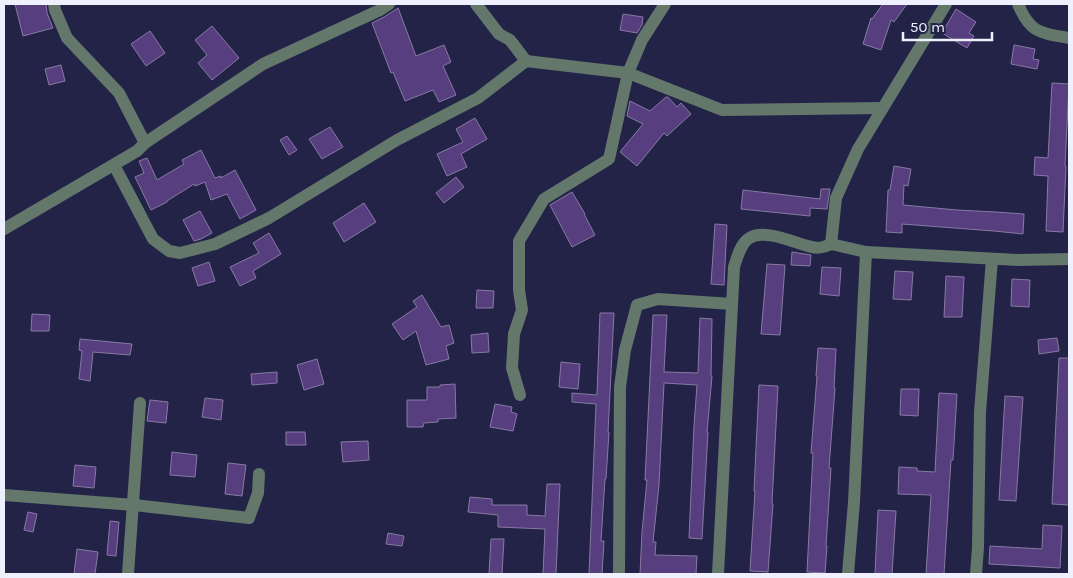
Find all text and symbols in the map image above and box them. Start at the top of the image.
scale bar [903,10,992,42]
text: 50 m [910,18,945,36]

